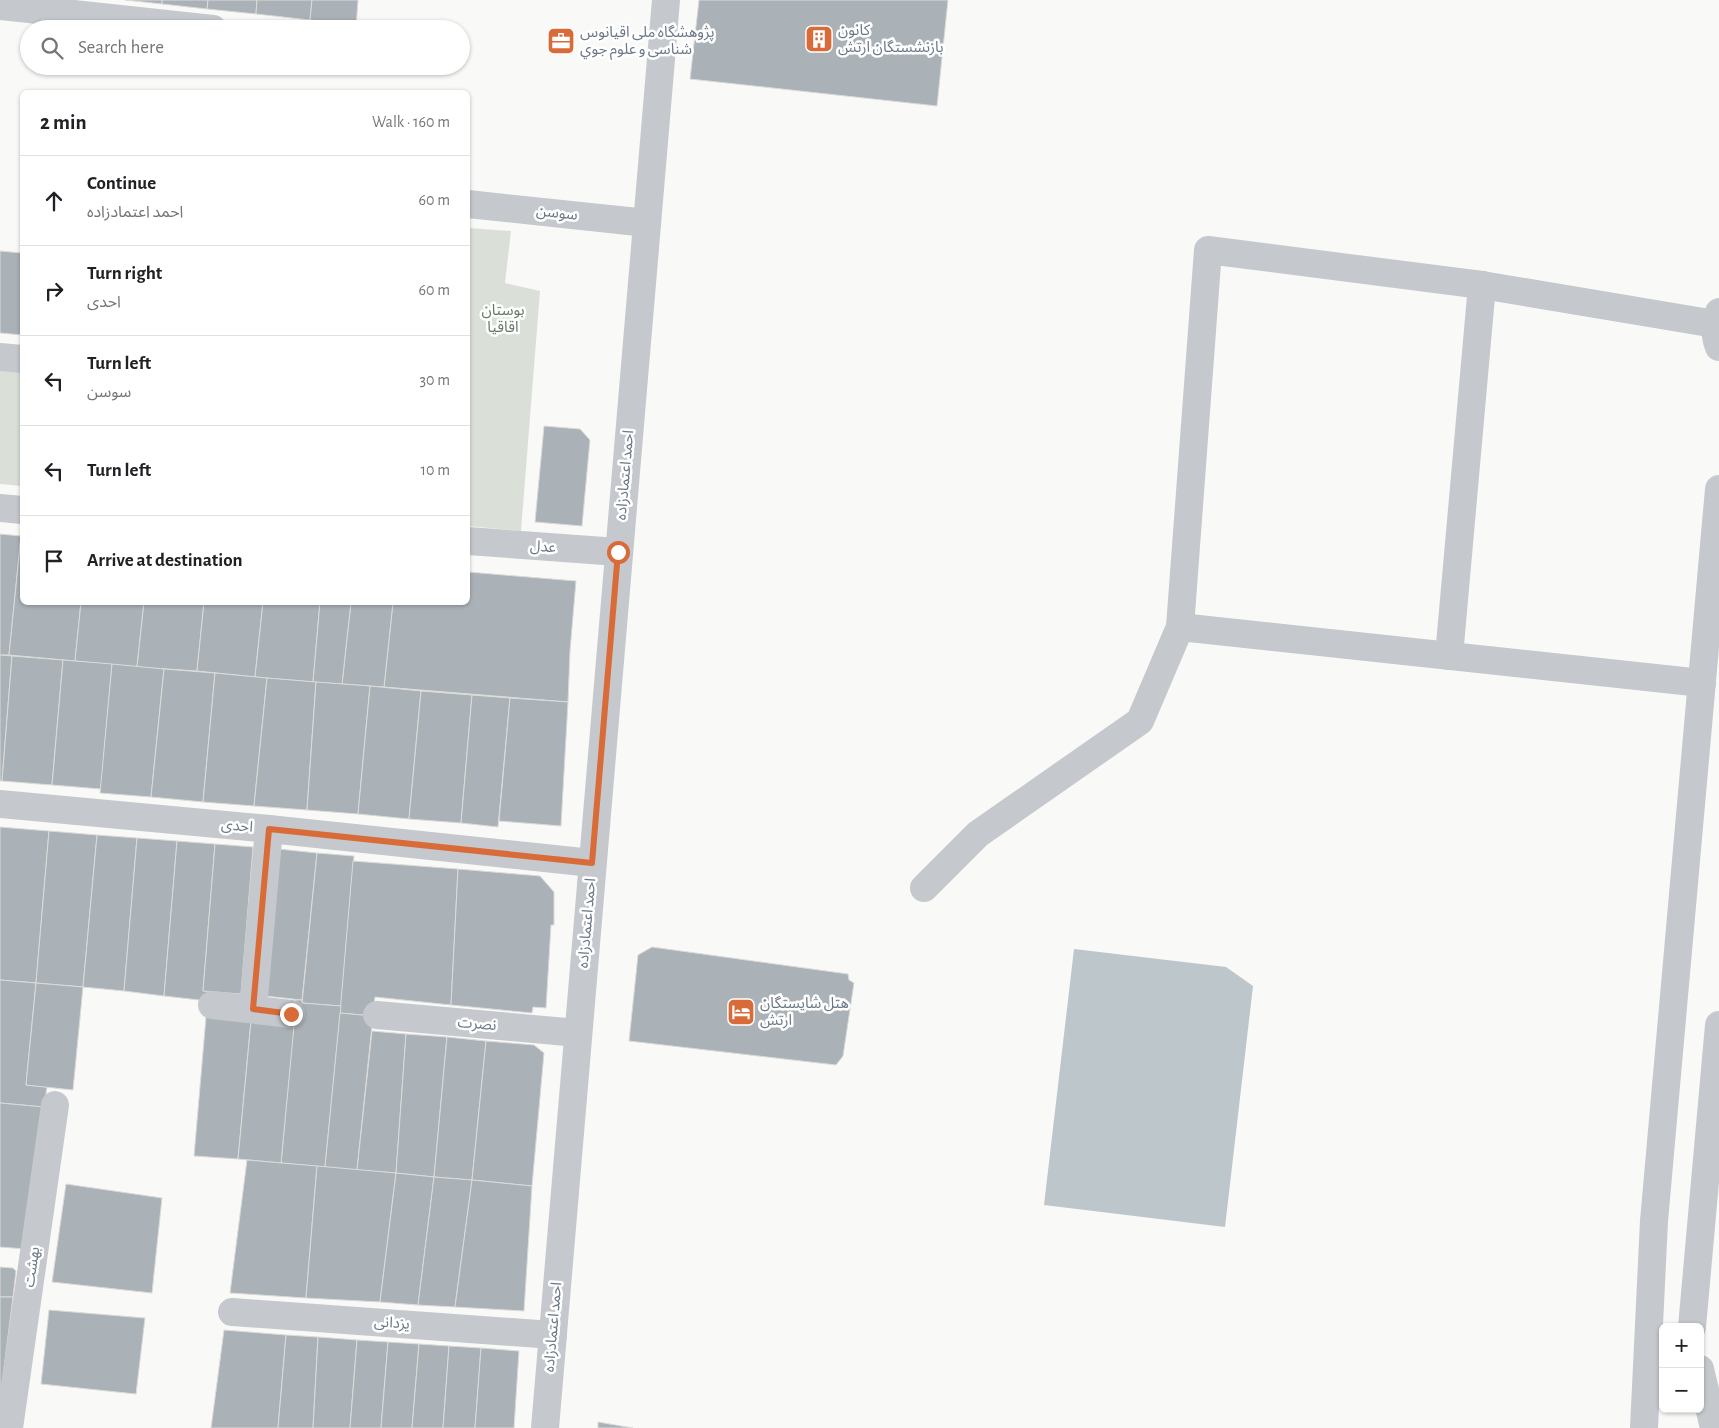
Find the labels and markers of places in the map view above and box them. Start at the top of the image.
place label: کانون بازنشستگان ارتش [838,23,943,56]
place label: پژوهشگاه ملی اقیانوس شناسی و علوم جوي [580,24,714,60]
building icon: کانون بازنشستگان ارتش [804,24,834,54]
office icon: پژوهشگاه ملی اقیانوس شناسی و علوم جوي [546,26,576,56]
place label: هتل شایستگان ارتش [760,995,849,1029]
hotel icon: هتل شایستگان ارتش [726,997,756,1027]

